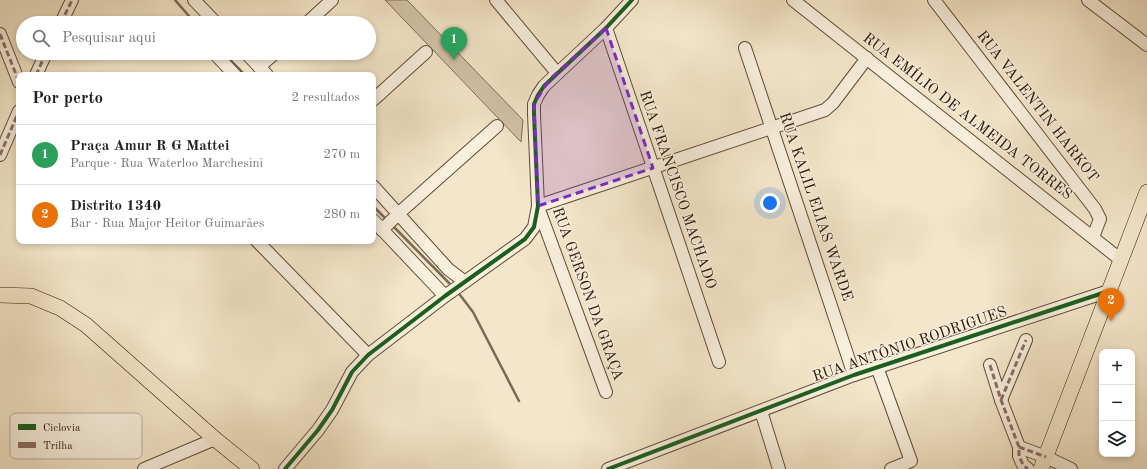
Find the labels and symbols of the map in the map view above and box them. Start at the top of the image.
pin: 1 [441,27,467,60]
street label: RUA EMÍLIO DE ALMEIDA TORRES [860,28,1076,203]
street label: RUA VALENTIN HARKOT [973,29,1101,185]
street label: RUA FRANCISCO MACHADO [636,89,718,291]
street label: RUA KALIL ELIAS WARDE [776,111,854,303]
your location [760,193,780,213]
street label: RUA GERSON DA GRAÇA [549,205,626,383]
pin: 2 [1098,288,1124,321]
street label: RUA ANTÔNIO RODRIGUES [810,302,1009,385]
legend [10,413,142,459]
text: Ciclovia [43,423,81,434]
text: Trilha [43,441,73,452]

